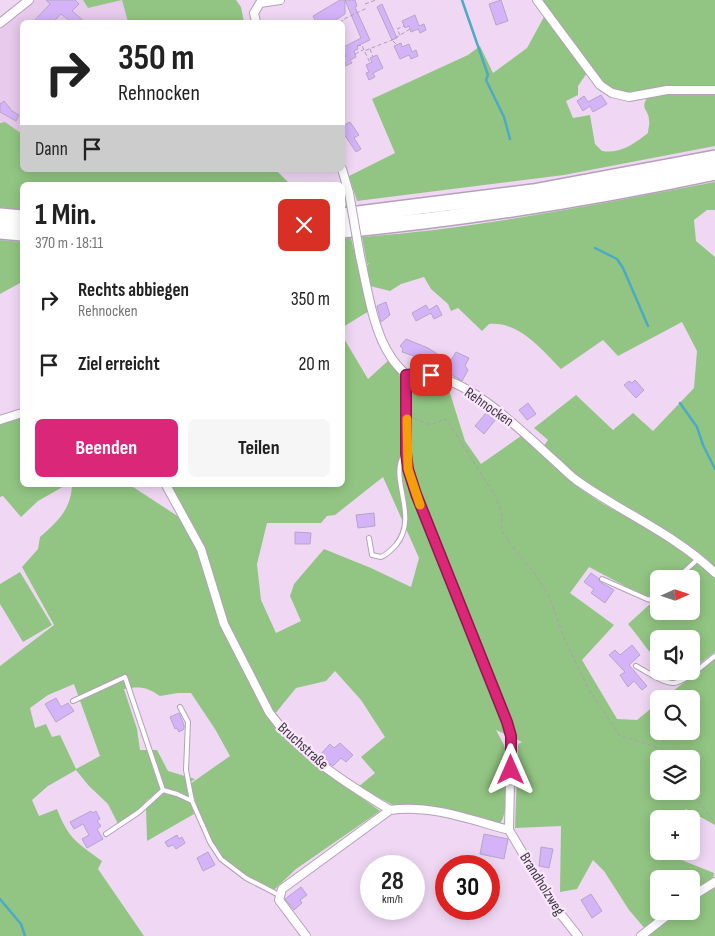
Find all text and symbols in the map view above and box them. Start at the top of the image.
text: 350 m [118,37,194,80]
icon: right [35,40,100,105]
text: Rehnocken [118,80,200,107]
icon: arrive [78,135,106,163]
text: Dann [35,138,68,161]
text: 1 Min. [35,197,97,233]
button: close [278,199,330,251]
text: 370 m · 18:11 [35,234,103,253]
text: Rechts abbiegen [78,279,189,302]
icon: right [35,286,63,314]
text: 350 m [291,288,330,311]
text: Rehnocken [78,302,138,321]
icon: arrive [35,351,63,379]
text: Ziel erreicht [78,353,160,376]
text: 20 m [298,353,330,376]
pin [410,354,452,396]
icon: arrive [417,361,445,389]
street label: Rehnocken [461,383,517,431]
button: Beenden [35,419,178,477]
button: Teilen [188,419,330,477]
north arrow [650,570,700,620]
map controls [650,570,700,920]
button: sound [650,630,700,680]
button: search [650,690,700,740]
street label: Bruchstraße [274,718,332,774]
position arrow [484,743,536,795]
button: layers [650,750,700,800]
button: + [650,810,700,860]
street label: Brandholzweg [515,849,569,919]
speed limit sign: 30 [435,855,500,920]
text: 28 [381,866,404,897]
button: − [650,870,700,920]
text: km/h [382,892,403,907]

